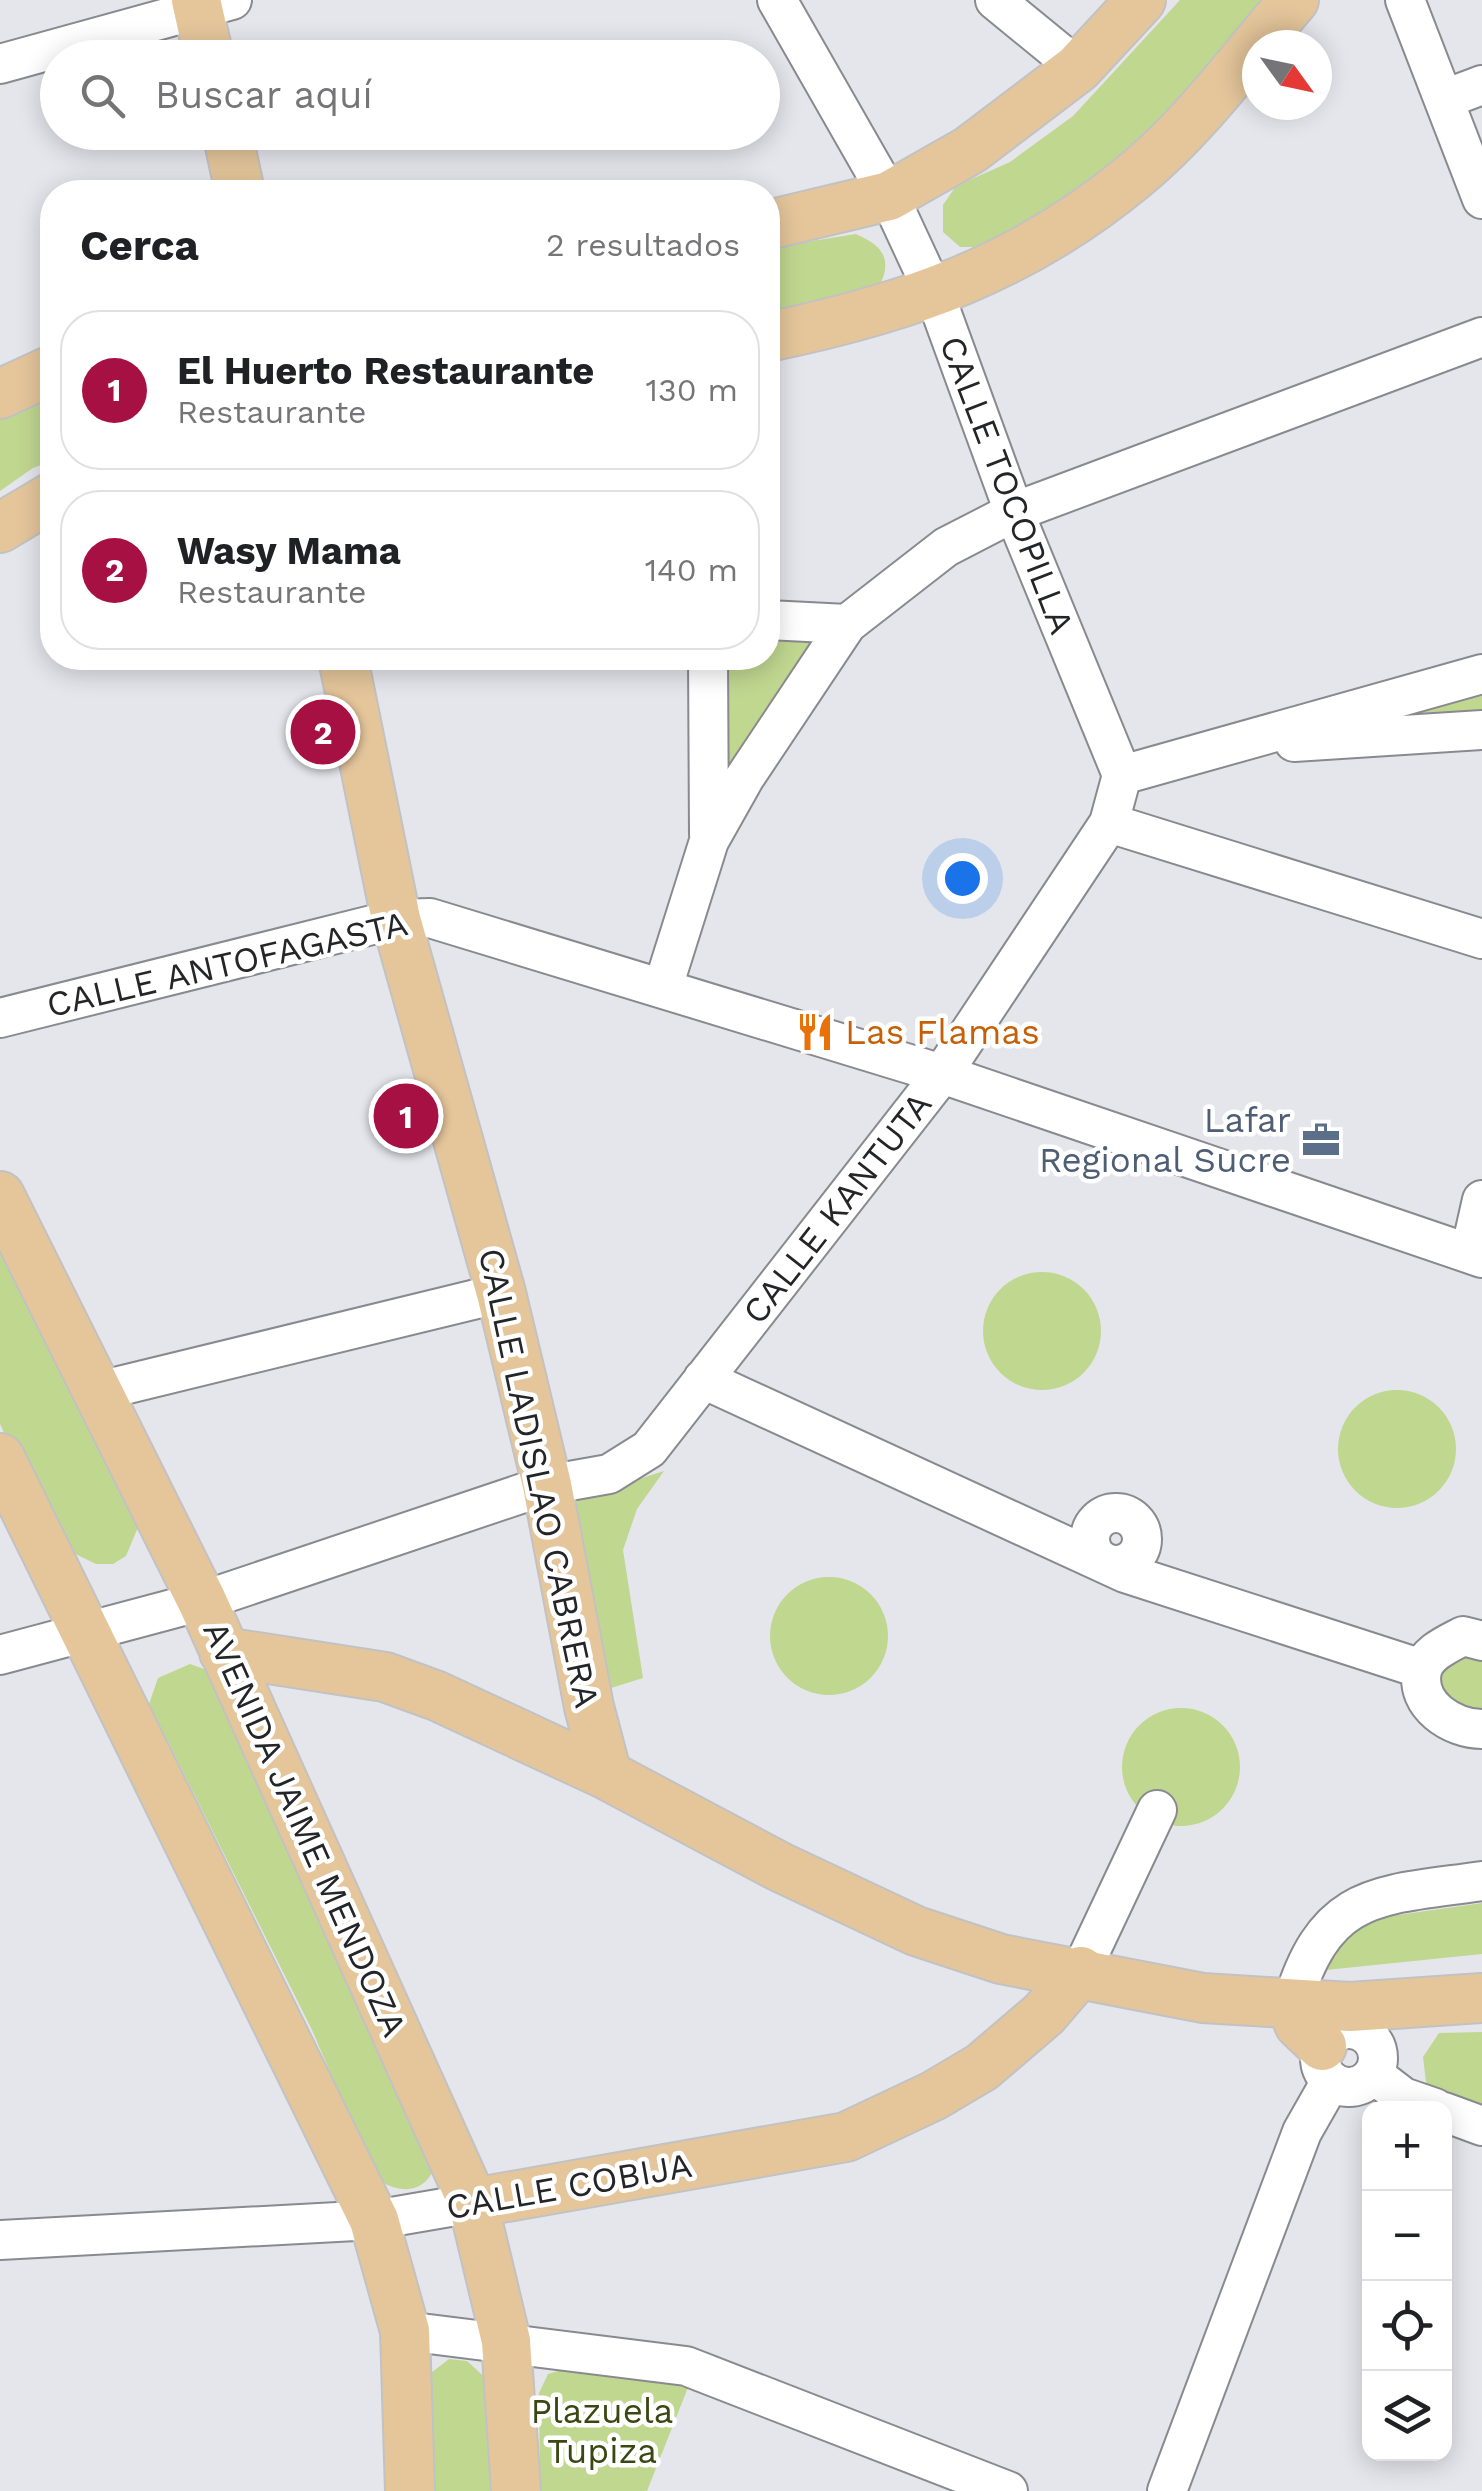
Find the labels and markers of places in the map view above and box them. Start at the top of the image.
pin: 2 [290,694,356,770]
restaurant icon: Las Flamas [794,1011,836,1053]
place label: Las Flamas [845,1011,1040,1053]
pin: 1 [374,1078,438,1154]
place label: Lafar Regional Sucre [1039,1099,1291,1181]
office icon: Lafar Regional Sucre [1300,1119,1342,1161]

